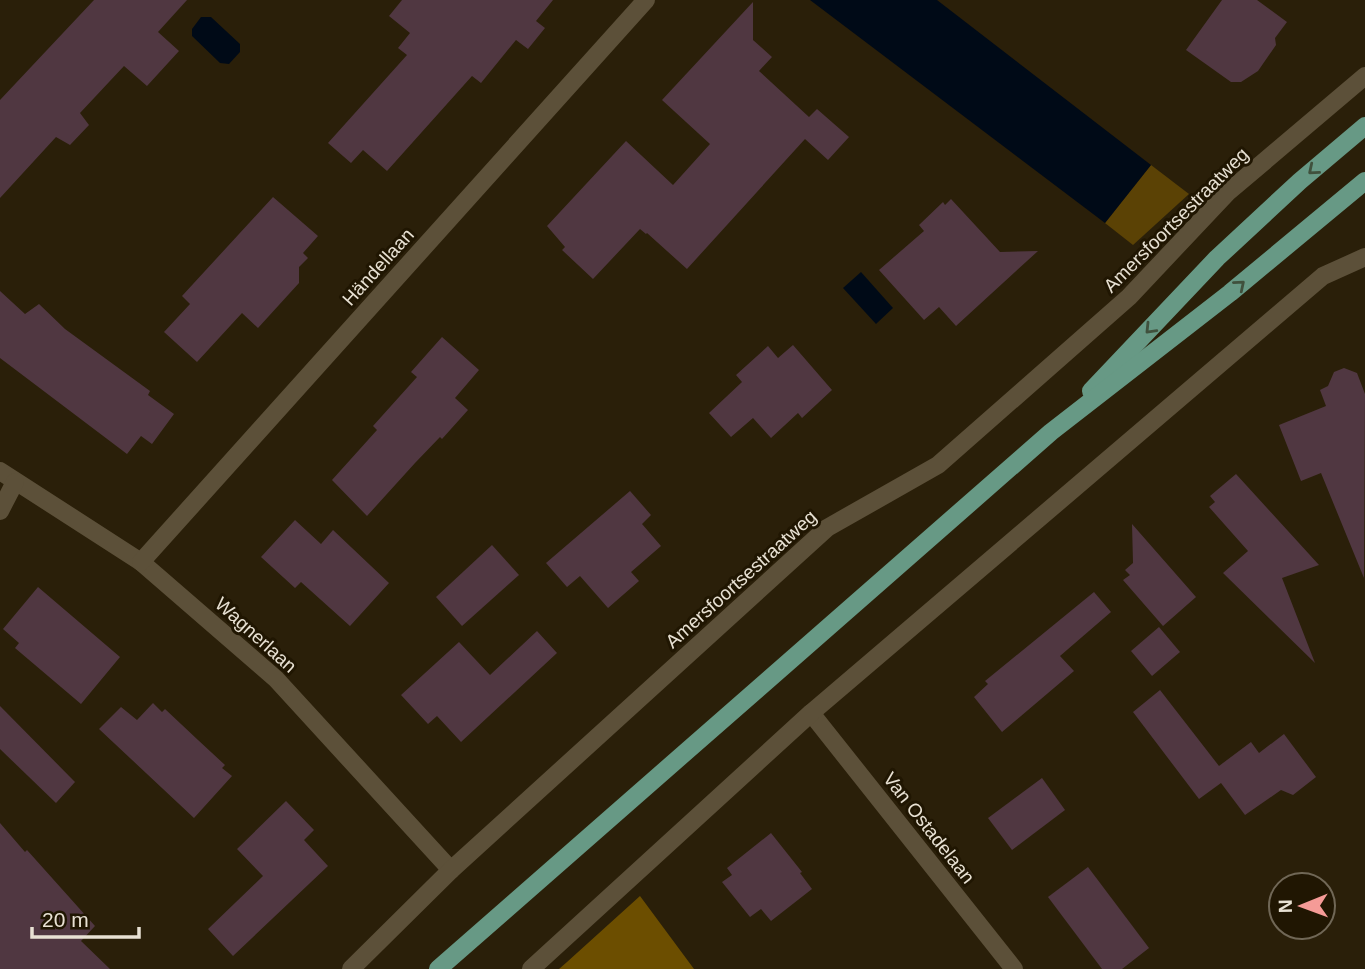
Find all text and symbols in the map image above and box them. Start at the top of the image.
street label: Amersfoortsestraatweg [1100,144,1252,296]
one-way arrow [1308,162,1321,174]
street label: Händellaan [338,224,418,310]
one-way arrow [1232,281,1245,293]
one-way arrow [1145,320,1158,333]
street label: Amersfoortsestraatweg [661,506,821,652]
street label: Wagnerlaan [211,593,301,677]
street label: Van Ostadelaan [879,768,979,888]
north arrow [1267,871,1337,941]
scale bar [32,895,138,939]
text: N [1275,899,1296,913]
text: 20 m [42,908,89,931]

